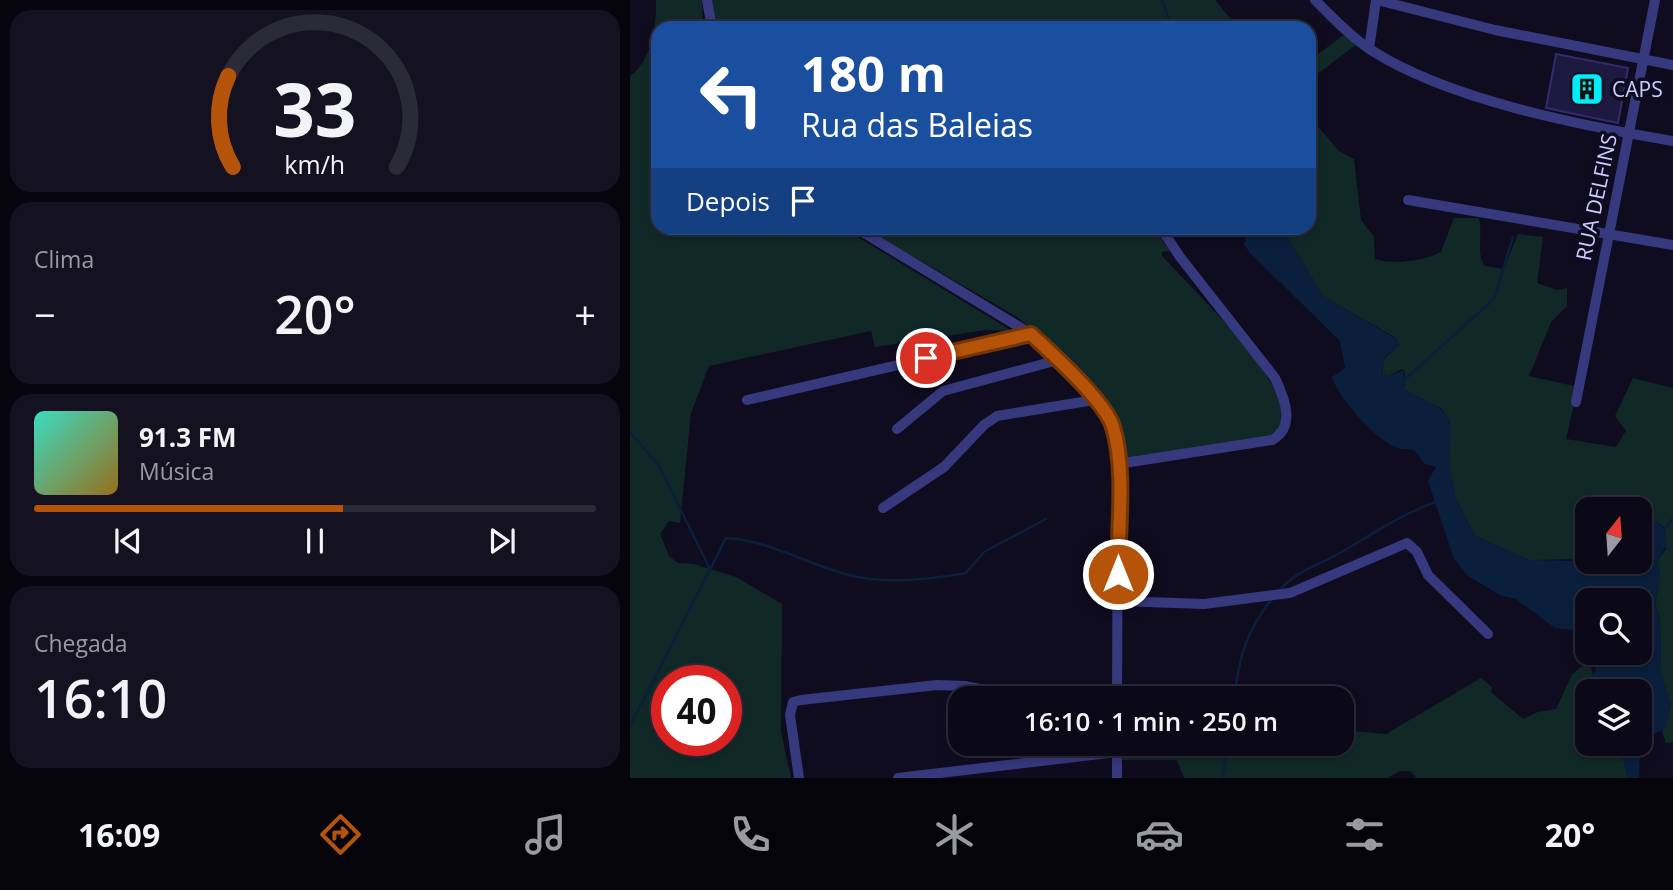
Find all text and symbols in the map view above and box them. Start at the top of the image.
text: 180 m [801,40,946,106]
icon: left [686,49,777,140]
text: 33 [273,59,357,158]
building icon: CAPS [1568,70,1606,108]
place label: CAPS [1612,75,1663,103]
text: Rua das Baleias [801,103,1033,146]
street label: RUA DELFINS [1569,131,1623,263]
text: km/h [285,147,345,181]
icon: arrive [784,182,822,220]
text: Depois [686,183,770,219]
text: Clima [34,243,94,275]
text: 20° [274,278,356,349]
text: − [34,288,56,340]
text: + [574,288,596,340]
pin [896,328,956,388]
icon: arrive [907,339,945,377]
text: 91.3 FM [139,419,237,455]
text: Música [139,455,214,487]
north arrow [1575,497,1652,574]
map controls [1575,497,1652,756]
icon: previous [109,522,147,560]
icon: pause [296,522,334,560]
icon: next [483,522,521,560]
position arrow [1081,537,1155,611]
button: search [1575,588,1652,665]
text: Chegada [34,627,128,659]
text: 16:10 [34,662,167,733]
speed limit sign: 40 [651,665,742,756]
button: layers [1575,679,1652,756]
text: 16:10 · 1 min · 250 m [1024,703,1278,739]
icon: directions [316,810,365,859]
icon: music [521,810,570,859]
icon: phone [726,810,775,859]
icon: climate [930,810,979,859]
icon: car [1135,810,1184,859]
icon: filters [1340,810,1389,859]
text: 16:09 [78,813,160,856]
text: 20° [1545,813,1595,856]

